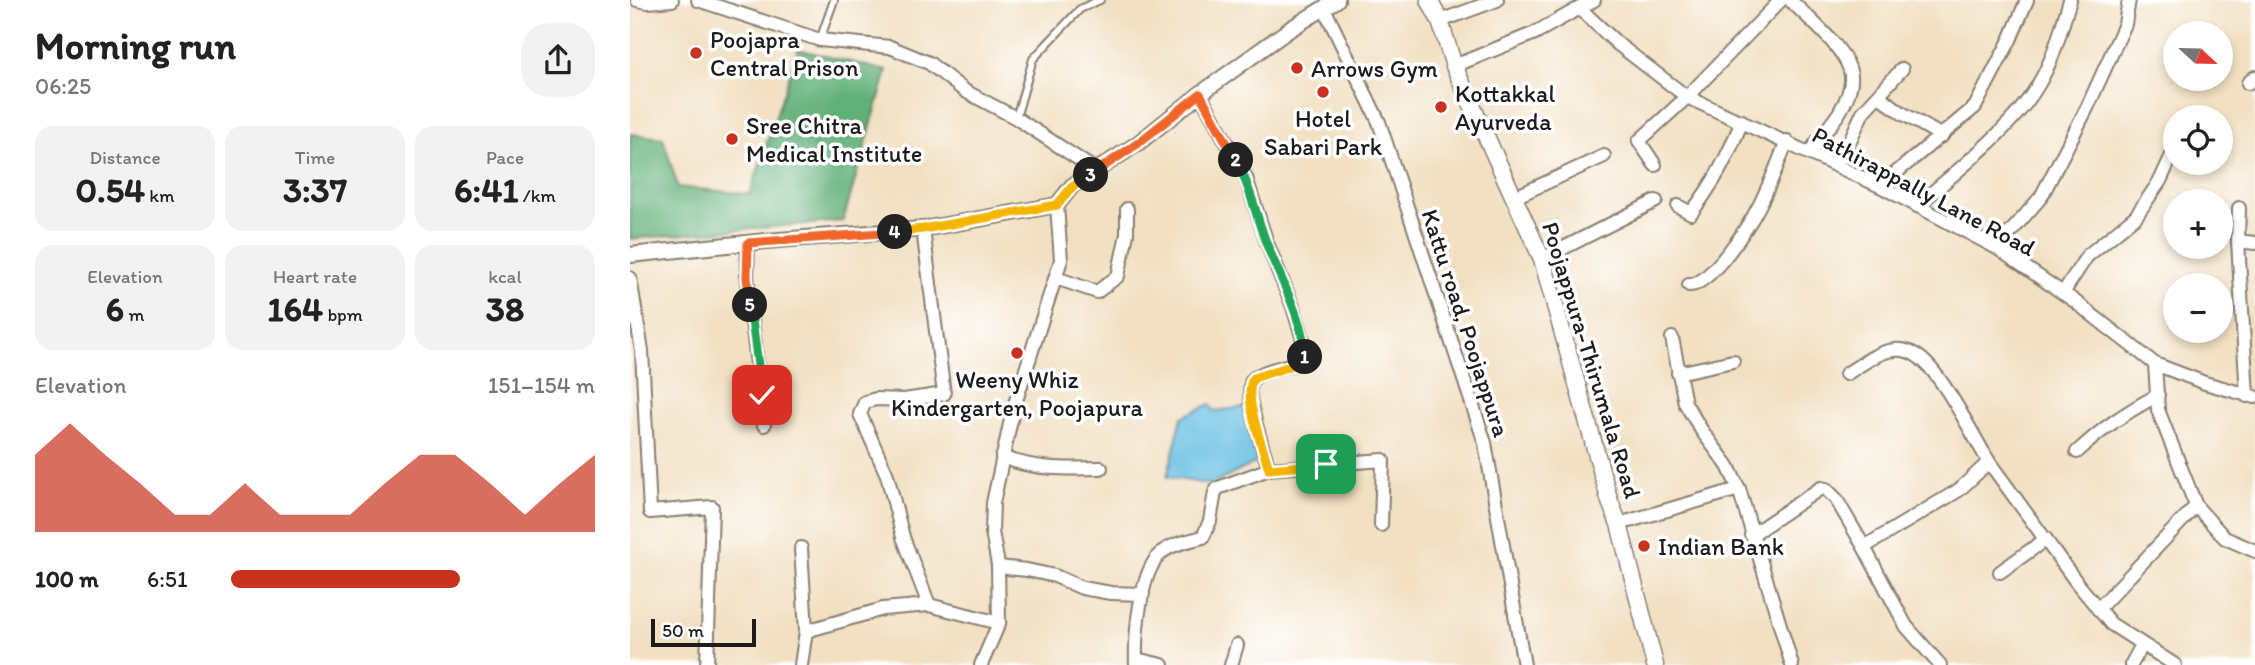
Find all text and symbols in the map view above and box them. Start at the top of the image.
north arrow [2163,21,2233,91]
map controls [2163,21,2233,343]
text: Morning run [35,23,236,69]
button: share [521,23,595,97]
place label: Poojapra Central Prison [710,25,859,82]
marker: Poojapra Central Prison [688,45,704,61]
place label: Arrows Gym [1311,54,1438,83]
marker: Arrows Gym [1289,60,1305,76]
text: 06:25 [35,72,91,100]
place label: Kottakkal Ayurveda [1455,79,1555,136]
marker: Hotel Sabari Park [1315,84,1331,100]
marker: Kottakkal Ayurveda [1433,99,1449,115]
place label: Hotel Sabari Park [1264,104,1383,161]
button: locate [2163,105,2233,175]
place label: Sree Chitra Medical Institute [746,111,922,168]
street label: Pathirappally Lane Road [1807,120,2041,262]
marker: Sree Chitra Medical Institute [724,131,740,147]
pin: 2 [1218,142,1254,178]
text: Distance [89,146,161,169]
text: Time [295,146,335,169]
text: Pace [486,146,524,169]
text: 2 [1231,148,1241,171]
pin: 3 [1074,158,1108,192]
text: 3 [1085,163,1096,186]
text: 0.54 [76,169,145,211]
text: 3:37 [283,169,347,211]
text: 6:41 [454,169,518,211]
text: km [145,184,175,207]
text: /km [518,184,556,207]
button: + [2163,189,2233,259]
street label: Kattu road, Poojappura [1415,205,1517,441]
pin: 4 [877,215,912,250]
street label: Poojappura-Thirumala Road [1536,218,1648,502]
text: 4 [889,220,900,243]
text: Elevation [87,265,163,288]
text: Heart rate [273,265,357,288]
text: kcal [488,265,522,288]
button: − [2163,273,2233,343]
text: 6 [106,288,124,330]
text: 164 [267,288,323,330]
text: 38 [486,288,524,330]
pin: 5 [732,288,768,322]
text: 5 [745,293,754,316]
text: m [124,303,144,326]
text: bpm [323,303,363,326]
pin: 1 [1288,340,1322,374]
marker: Weeny Whiz Kindergarten, Poojapura [1009,345,1025,361]
text: 1 [1300,345,1309,368]
pin [732,365,792,425]
place label: Weeny Whiz Kindergarten, Poojapura [891,365,1144,422]
text: Elevation [35,371,126,399]
text: 151–154 m [488,371,595,399]
icon: check [743,376,781,414]
pin [1296,434,1356,494]
icon: arrive [1307,445,1345,483]
place label: Indian Bank [1658,532,1784,561]
marker: Indian Bank [1636,538,1652,554]
text: 100 m [35,565,99,593]
text: 6:51 [147,565,188,593]
scale bar [651,616,756,648]
text: 50 m [662,619,704,642]

